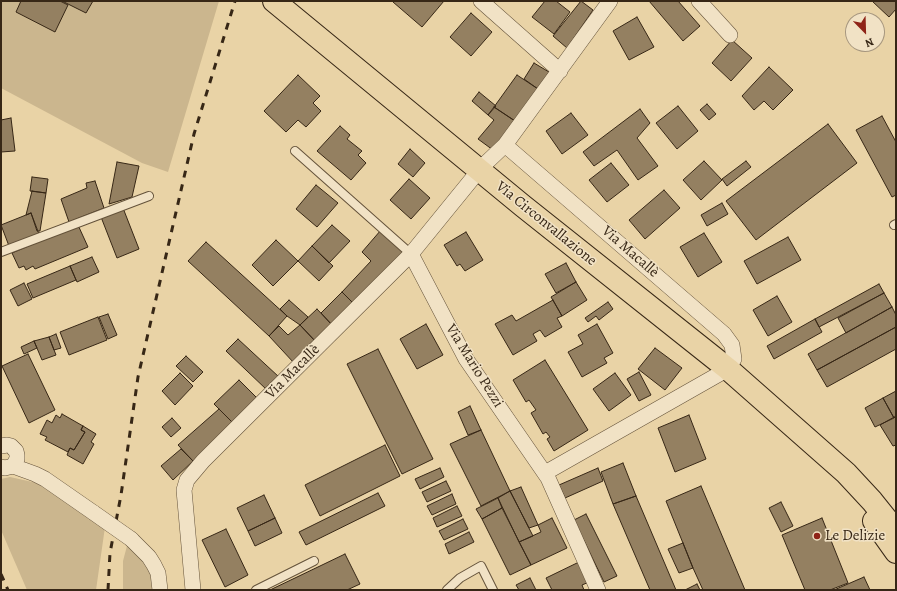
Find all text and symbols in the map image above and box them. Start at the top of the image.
north arrow [845,12,885,52]
text: N [863,34,876,51]
street label: Via Circonvallazione [492,178,600,270]
street label: Via Macallè [598,222,662,282]
street label: Via Mario Pezzi [441,321,507,411]
street label: Via Macallè [262,341,324,403]
place label: Le Delizie [825,527,885,545]
marker: Le Delizie [812,531,822,541]

